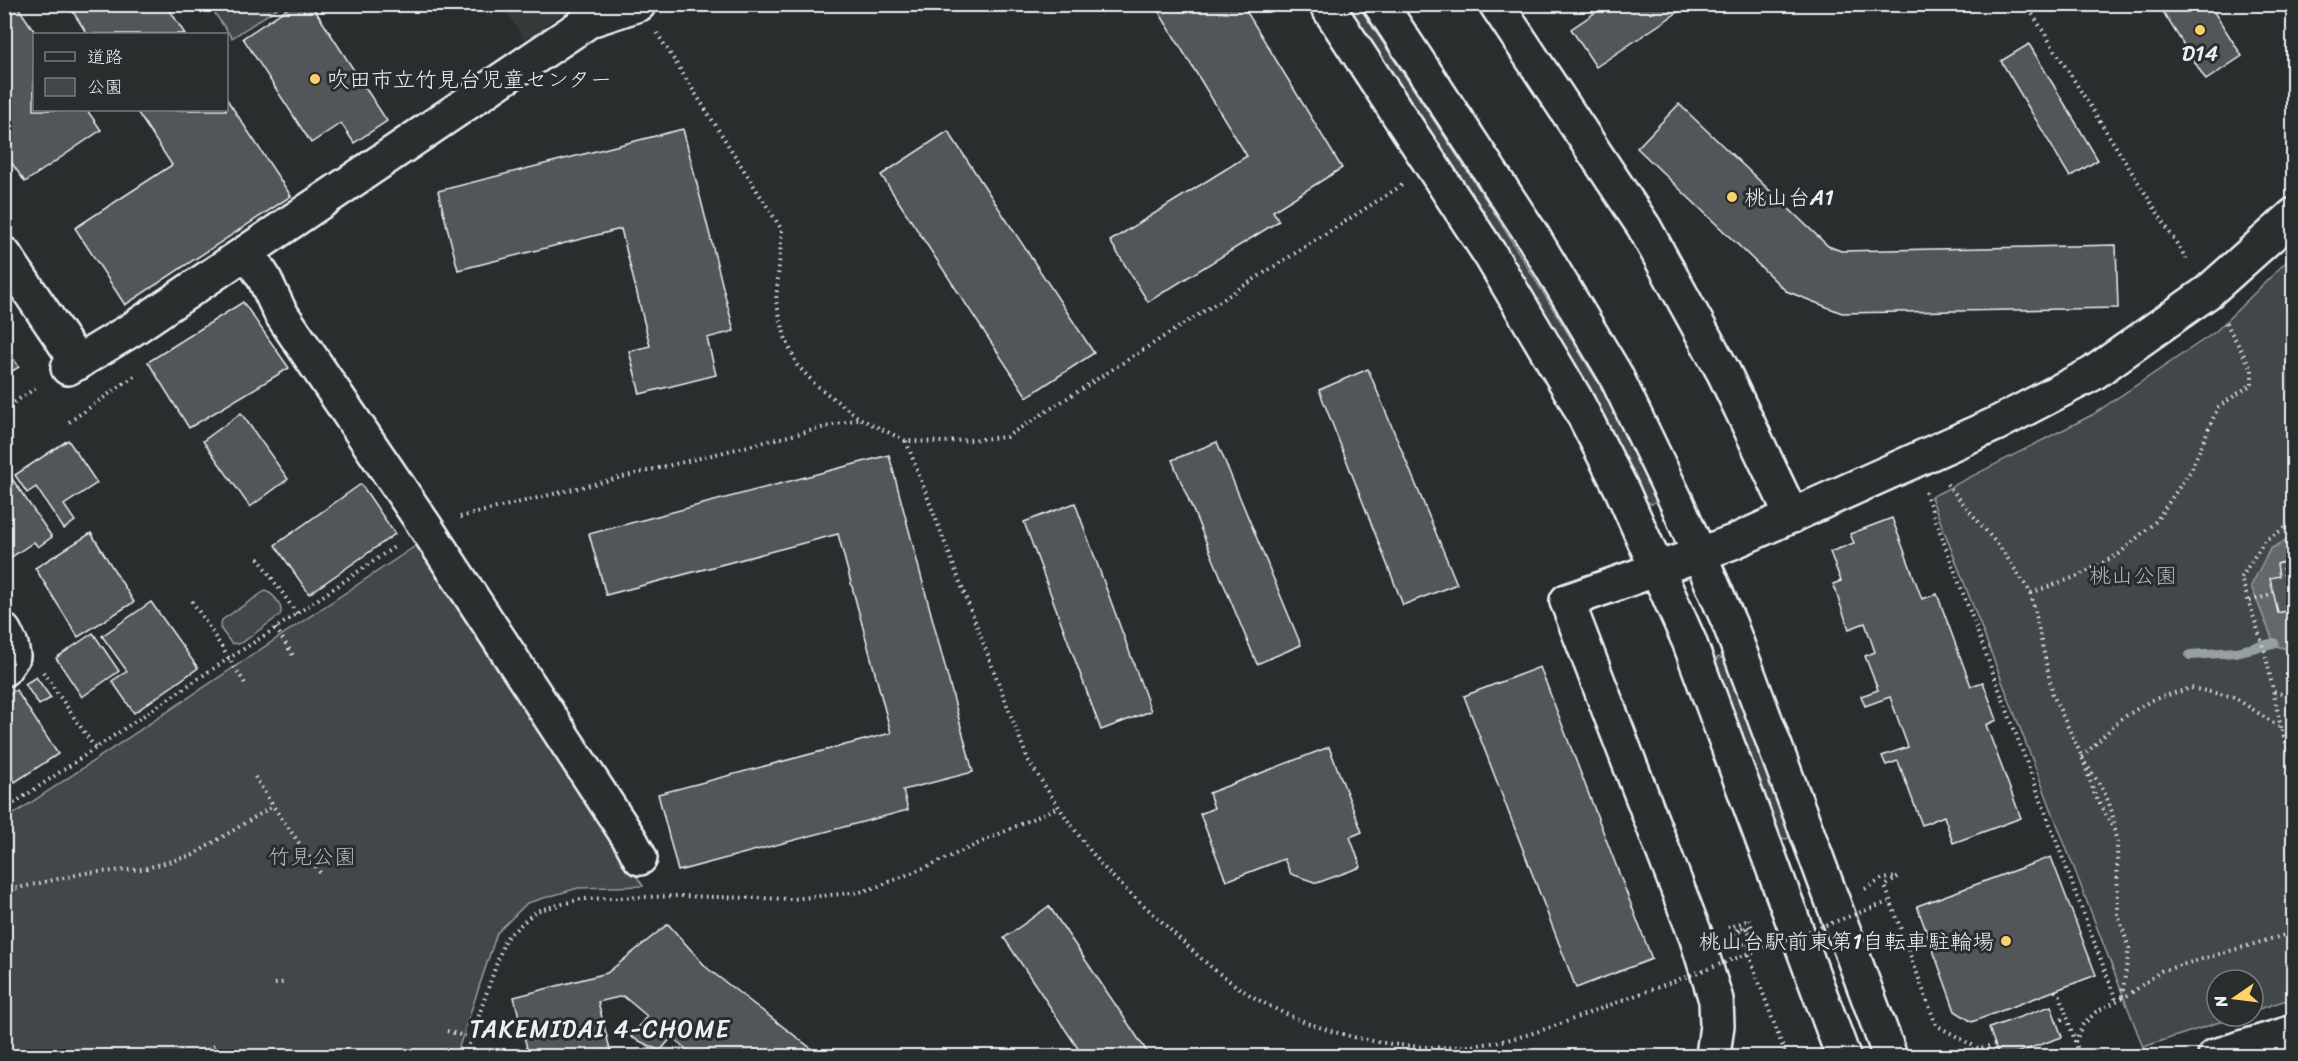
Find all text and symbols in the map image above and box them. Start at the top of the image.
marker: D14 [2193,23,2207,37]
legend [33,33,228,111]
place label: D14 [2182,34,2218,73]
text: 道路 [87,41,123,73]
place label: 吹田市立竹見台児童センター [327,60,612,99]
text: 公園 [87,71,123,103]
marker: 吹田市立竹見台児童センター [308,72,322,86]
place label: 桃山台A1 [1744,178,1834,217]
marker: 桃山台A1 [1725,190,1739,204]
park label: 桃山公園 [2089,556,2177,595]
park label: 竹見公園 [268,837,356,876]
place label: 桃山台駅前東第1自転車駐輪場 [1699,922,1994,961]
marker: 桃山台駅前東第1自転車駐輪場 [1999,934,2013,948]
north arrow [2205,968,2265,1028]
text: N [2205,992,2237,1011]
district label: TAKEMIDAI 4-CHOME [469,1008,731,1050]

